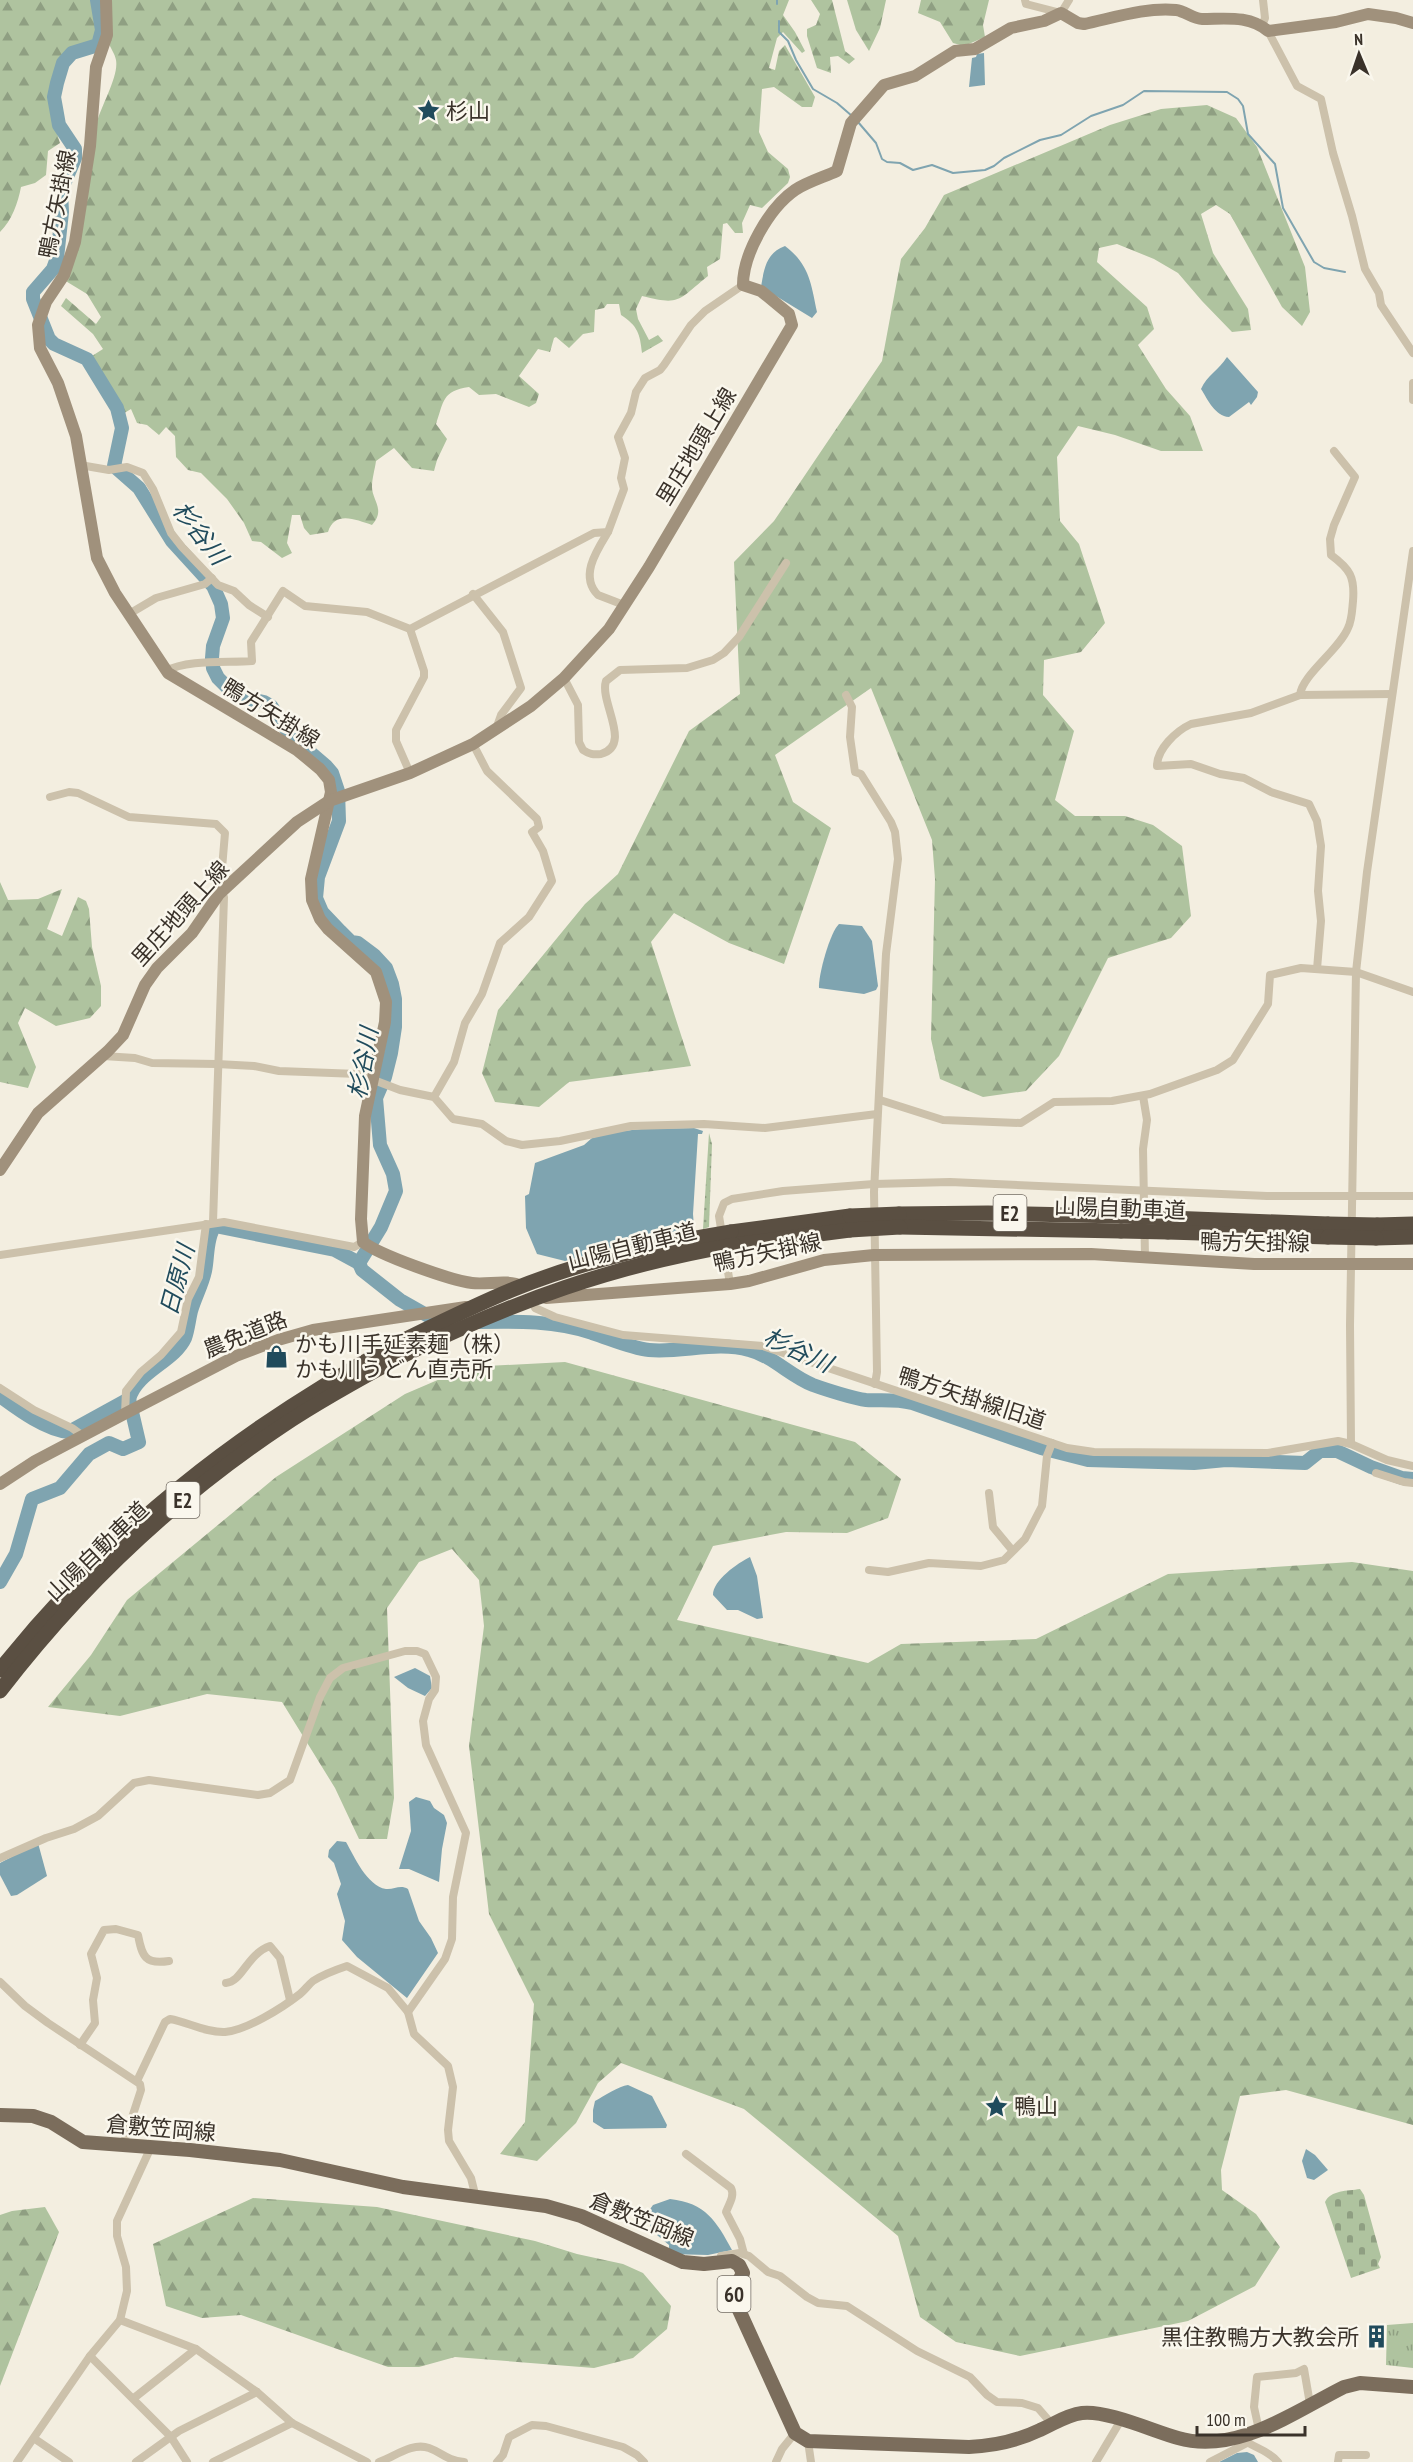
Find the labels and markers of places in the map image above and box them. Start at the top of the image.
place label: 杉山 [446,97,490,125]
place icon: 杉山 [415,98,441,124]
place label: かも川手延素麺（株） かも川うどん直売所 [295,1330,515,1383]
shop icon: かも川手延素麺（株） かも川うどん直売所 [264,1344,290,1370]
place label: 鴨山 [1014,2092,1058,2120]
place icon: 鴨山 [983,2093,1009,2119]
place label: 黒住教鴨方大教会所 [1161,2323,1359,2351]
building icon: 黒住教鴨方大教会所 [1364,2324,1390,2350]

